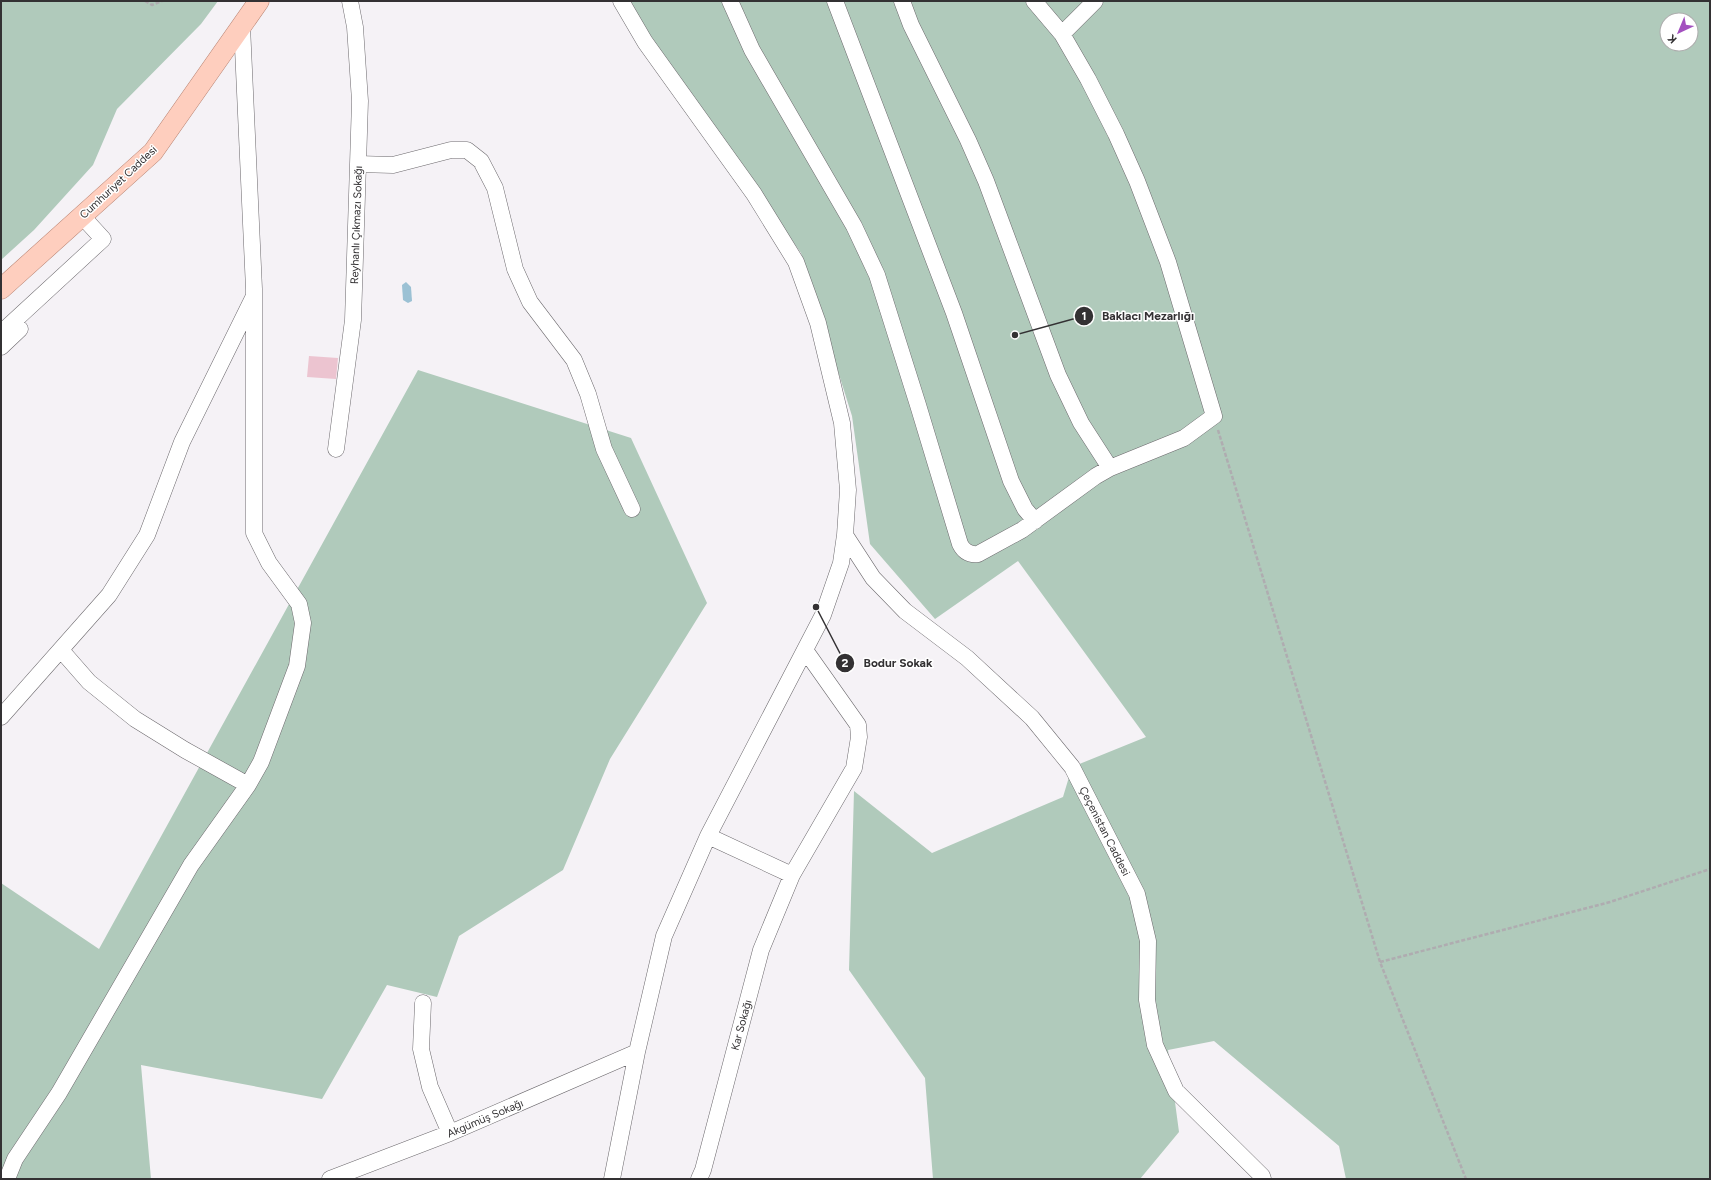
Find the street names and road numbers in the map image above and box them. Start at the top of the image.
street label: Cumhuriyet Caddesi [77,143,160,221]
street label: Reyhanlı Çıkmazı Sokağı [348,166,365,284]
street label: Çeçenistan Caddesi [1076,784,1133,878]
street label: Kar Sokağı [729,999,754,1052]
street label: Akgümüş Sokağı [445,1097,525,1140]

